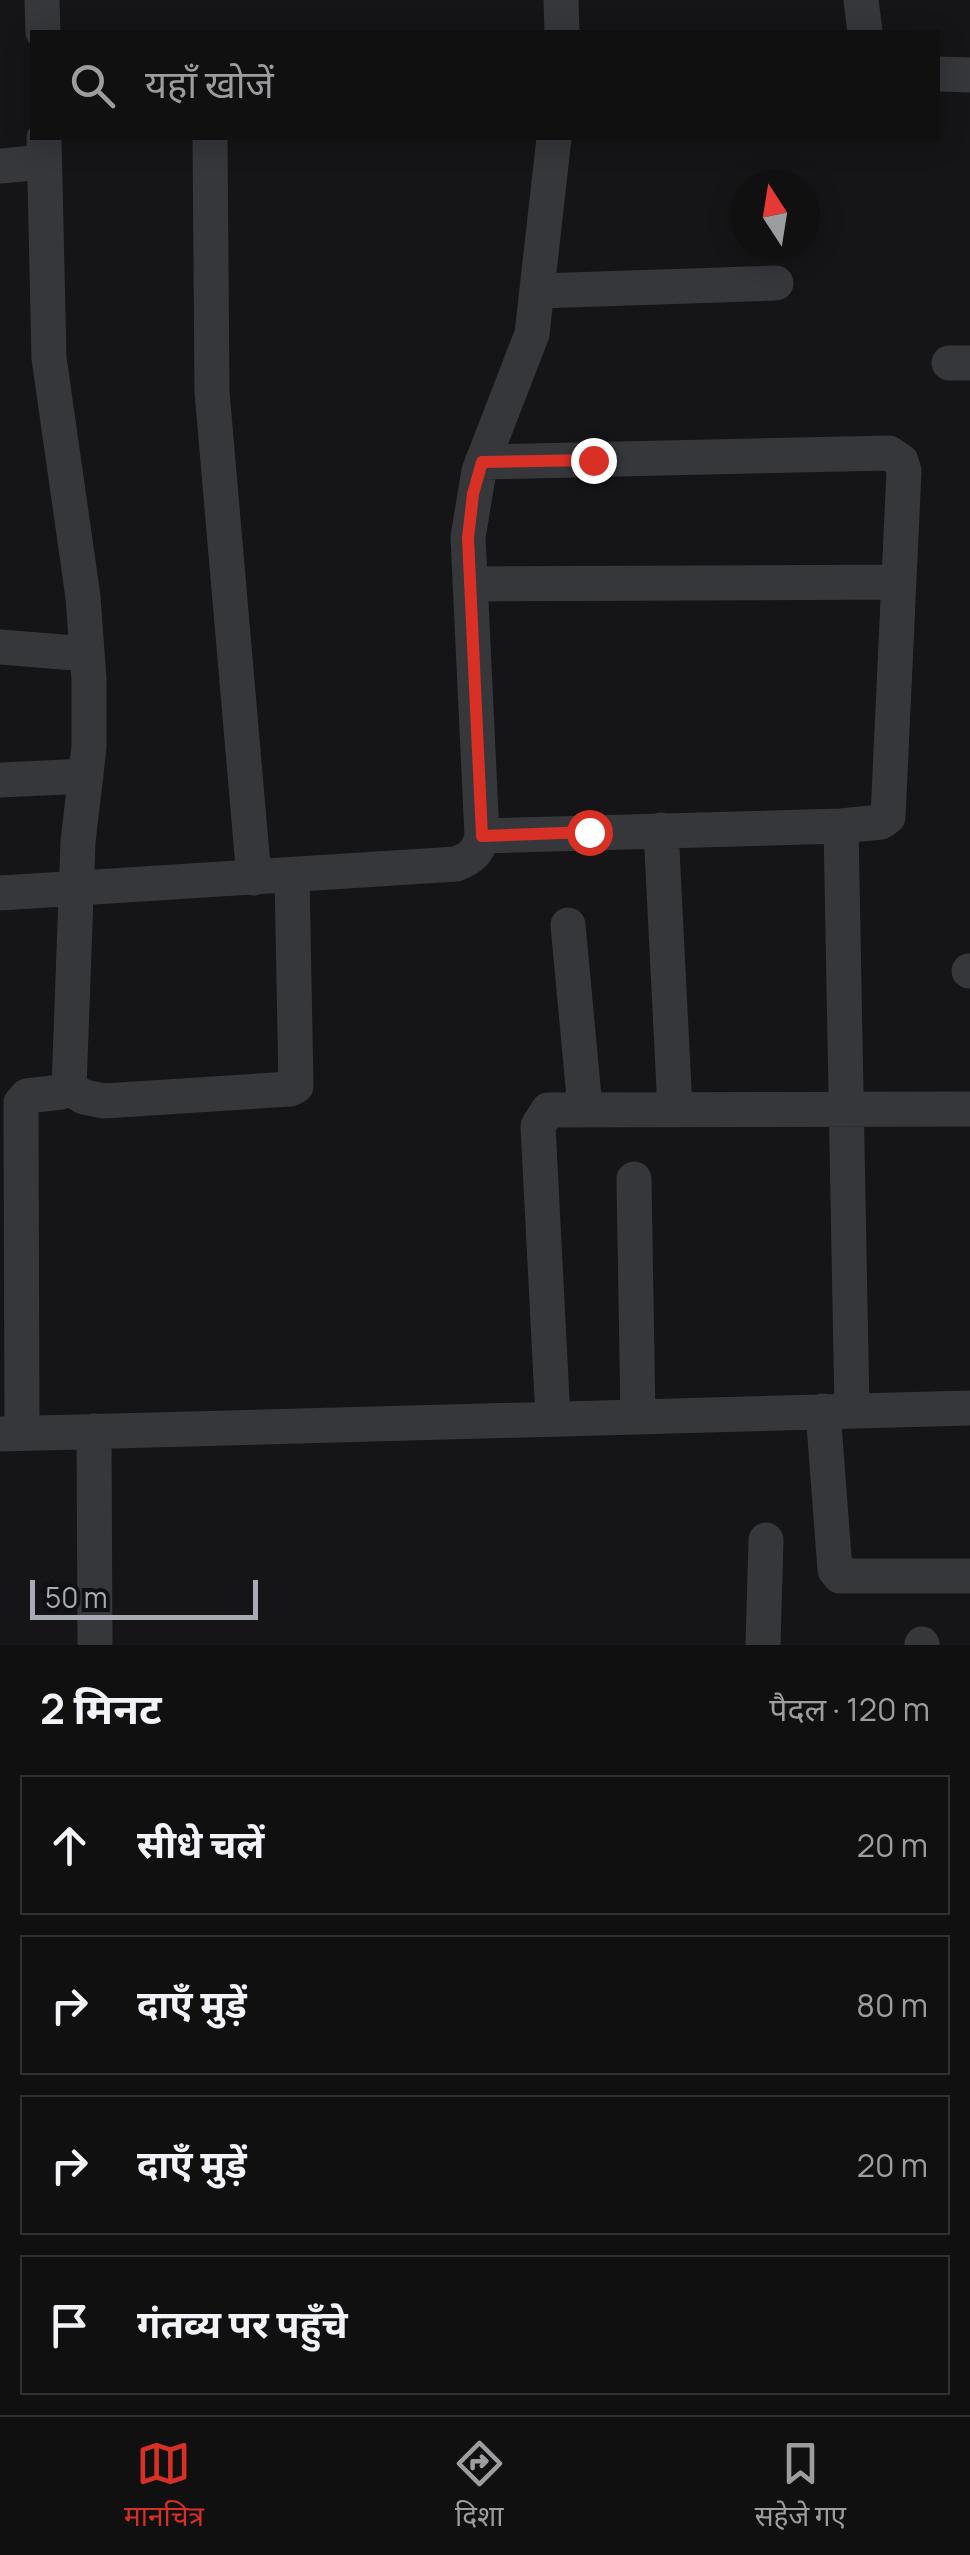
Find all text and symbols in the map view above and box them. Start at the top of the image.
search box [30,30,940,140]
text: यहाँ खोजें [145,57,274,109]
icon: search [65,58,120,113]
north arrow [730,170,820,260]
route end [571,438,617,484]
route start [567,810,613,856]
scale bar [30,1575,258,1620]
text: 50 m [45,1578,108,1616]
text: 2 मिनट [40,1679,162,1737]
text: पैदल · 120 m [769,1687,930,1731]
text: सीधे चलें [137,1817,264,1869]
icon: ahead [42,1818,97,1873]
text: 20 m [857,1823,928,1867]
text: दाएँ मुड़ें [137,1977,247,2029]
icon: right [42,1978,97,2033]
text: 80 m [856,1983,928,2027]
text: दाएँ मुड़ें [137,2137,247,2189]
icon: right [42,2138,97,2193]
text: 20 m [857,2143,928,2187]
text: गंतव्य पर पहुँचे [137,2297,348,2349]
icon: arrive [42,2298,97,2353]
tab: मानचित्र [124,2436,204,2537]
tab: दिशा [452,2436,507,2537]
tab: सहेजे गए [755,2436,846,2537]

